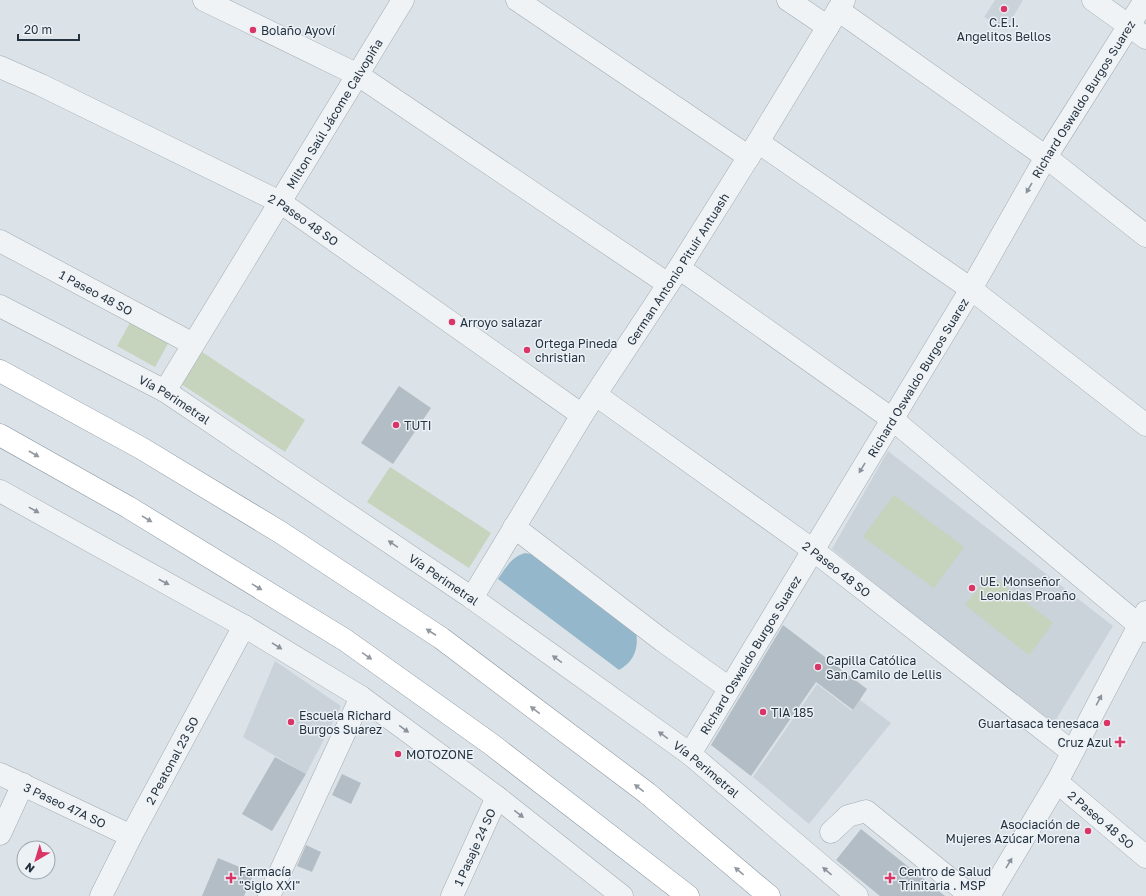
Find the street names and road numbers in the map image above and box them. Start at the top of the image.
street label: Richard Oswaldo Burgos Suarez [1028,17,1138,180]
street label: Milton Saúl Jácome Calvopiña [283,36,385,191]
street label: 2 Paseo 48 SO [266,190,342,249]
street label: German Antonio Pituir Antuash [623,190,732,348]
street label: 1 Paseo 48 SO [57,267,136,318]
street label: Richard Oswaldo Burgos Suarez [864,295,971,460]
street label: Vía Perimetral [136,371,213,427]
street label: 2 Paseo 48 SO [800,538,874,600]
street label: Vía Perimetral [406,550,482,608]
street label: Richard Oswaldo Burgos Suarez [696,572,804,737]
street label: 2 Peatonal 23 SO [142,714,202,807]
street label: Vía Perimetral [671,737,743,800]
street label: 3 Paseo 47A SO [21,779,109,831]
street label: 2 Paseo 48 SO [1065,787,1138,852]
street label: 1 Pasaje 24 SO [450,806,499,888]

